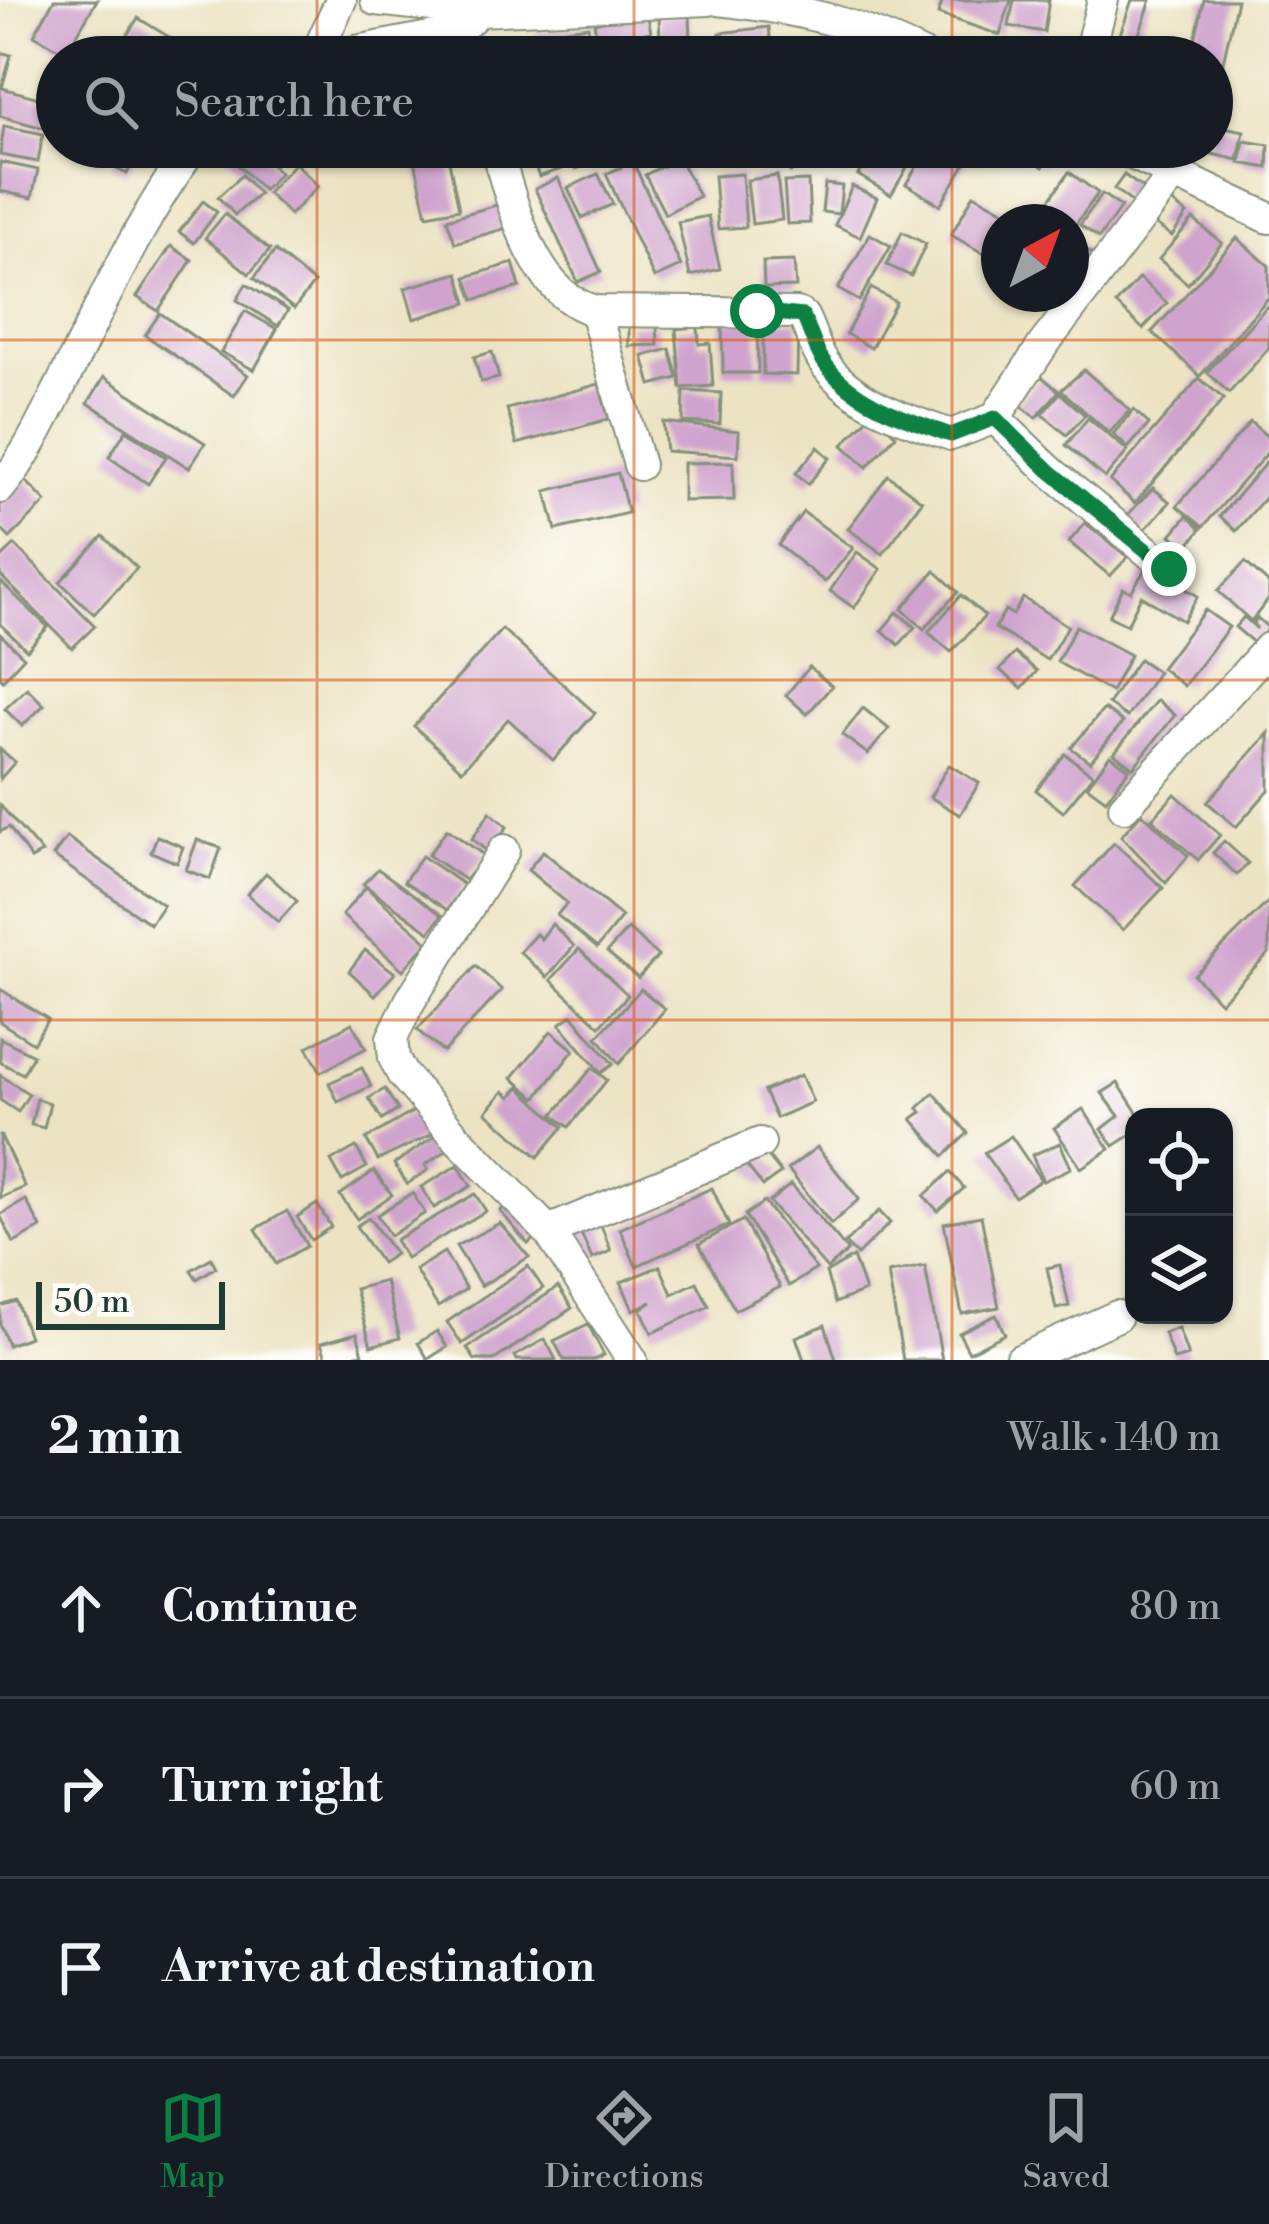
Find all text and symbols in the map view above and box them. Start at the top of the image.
search box [36,36,1233,168]
icon: search [78,69,144,135]
text: Search here [174,74,414,131]
north arrow [981,204,1089,312]
route start [730,284,784,338]
route end [1142,542,1196,596]
map controls [1125,1108,1233,1324]
button: locate [1125,1108,1233,1216]
button: layers [1125,1216,1233,1324]
scale bar [36,1276,225,1329]
text: 50 m [54,1282,130,1323]
text: 2 min [48,1406,182,1470]
text: Walk · 140 m [1007,1414,1221,1463]
icon: ahead [48,1575,114,1641]
text: Continue [162,1579,358,1636]
text: 80 m [1129,1583,1221,1632]
icon: right [48,1755,114,1821]
text: Turn right [162,1759,383,1816]
text: 60 m [1129,1763,1221,1812]
icon: arrive [48,1935,114,2001]
text: Arrive at destination [162,1939,595,1996]
tab: Map [160,2085,226,2198]
tab: Directions [545,2085,704,2198]
tab: Saved [1023,2085,1109,2198]

